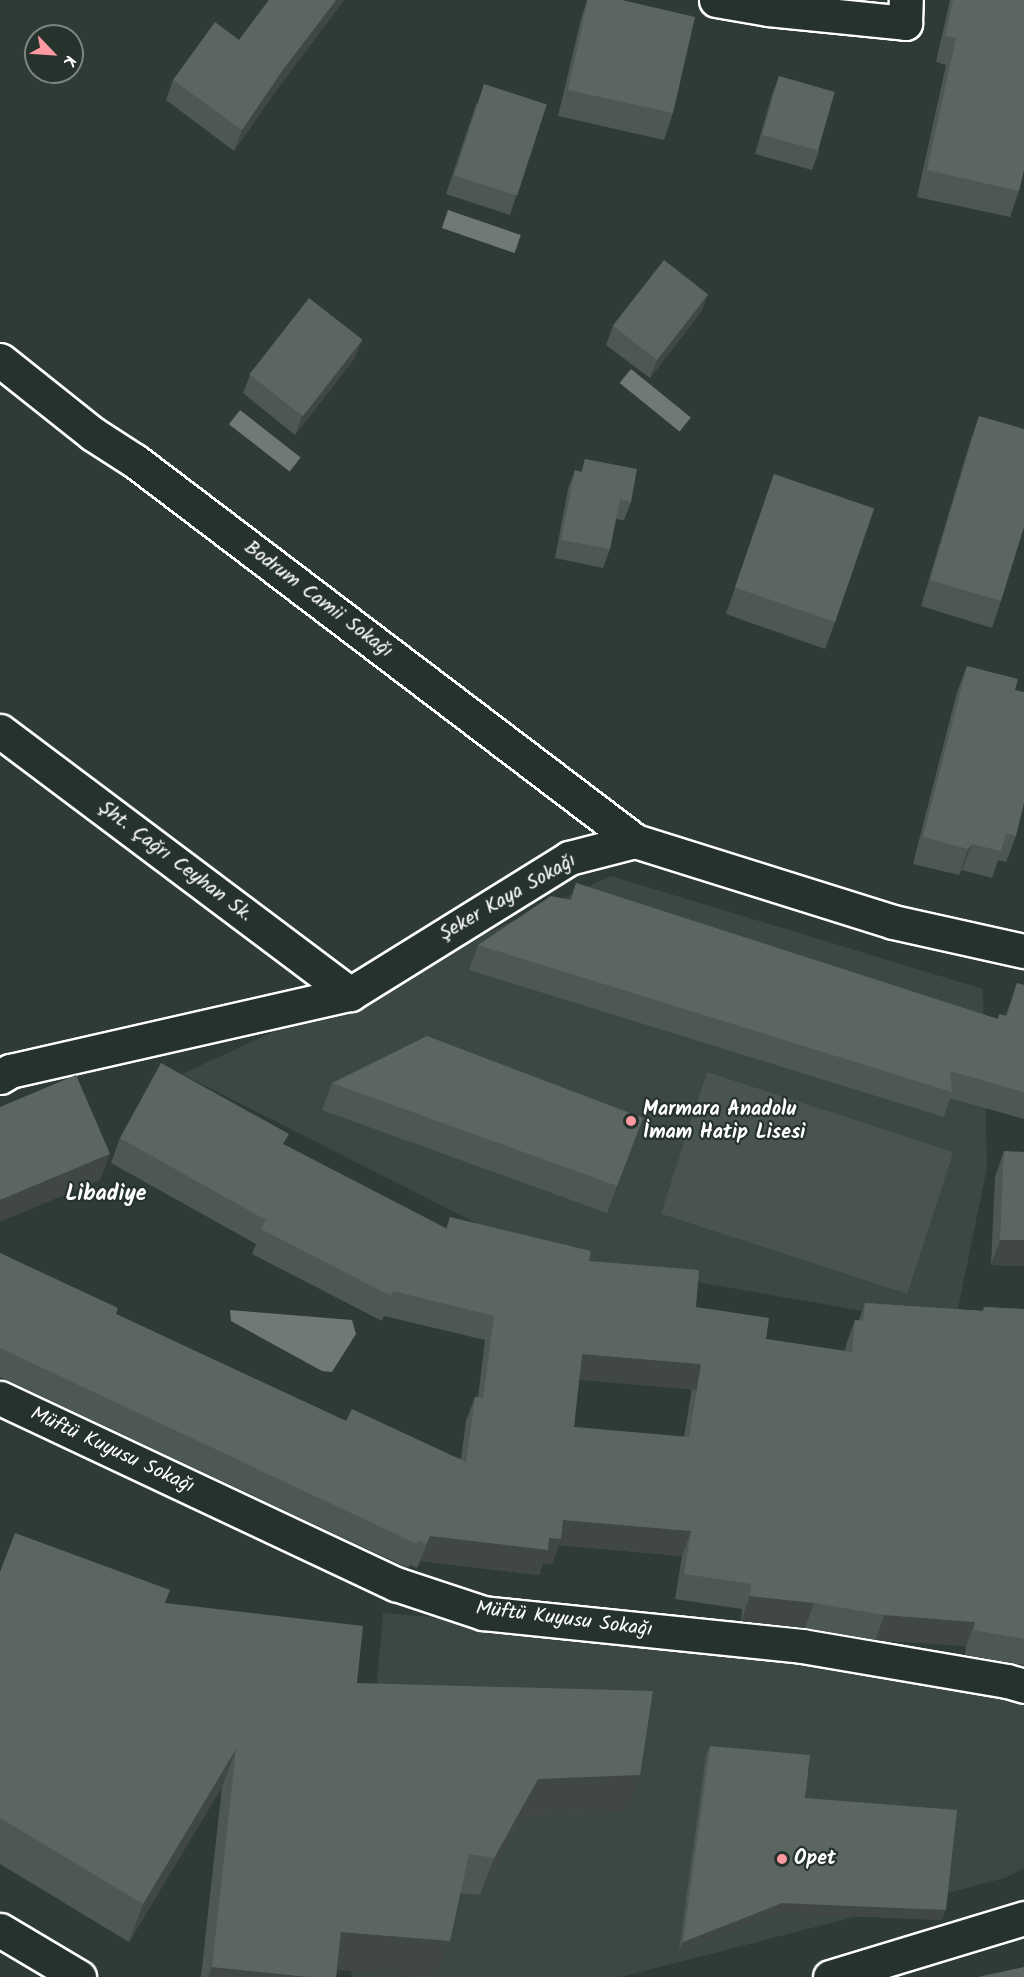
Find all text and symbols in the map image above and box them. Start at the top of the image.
north arrow [24,24,84,84]
text: K [56,51,82,71]
street label: Bodrum Camii Sokağı [239,536,397,664]
street label: Şht. Çağrı Ceyhan Sk. [93,796,257,928]
street label: Şeker Kaya Sokağı [435,849,581,947]
place label: Marmara Anadolu İmam Hatip Lisesi [643,1098,805,1145]
marker: Marmara Anadolu İmam Hatip Lisesi [624,1114,638,1128]
district label: Libadiye [65,1182,147,1208]
street label: Müftü Kuyusu Sokağı [26,1403,198,1499]
street label: Müftü Kuyusu Sokağı [474,1597,654,1643]
place label: Opet [794,1847,836,1871]
marker: Opet [775,1852,789,1866]

